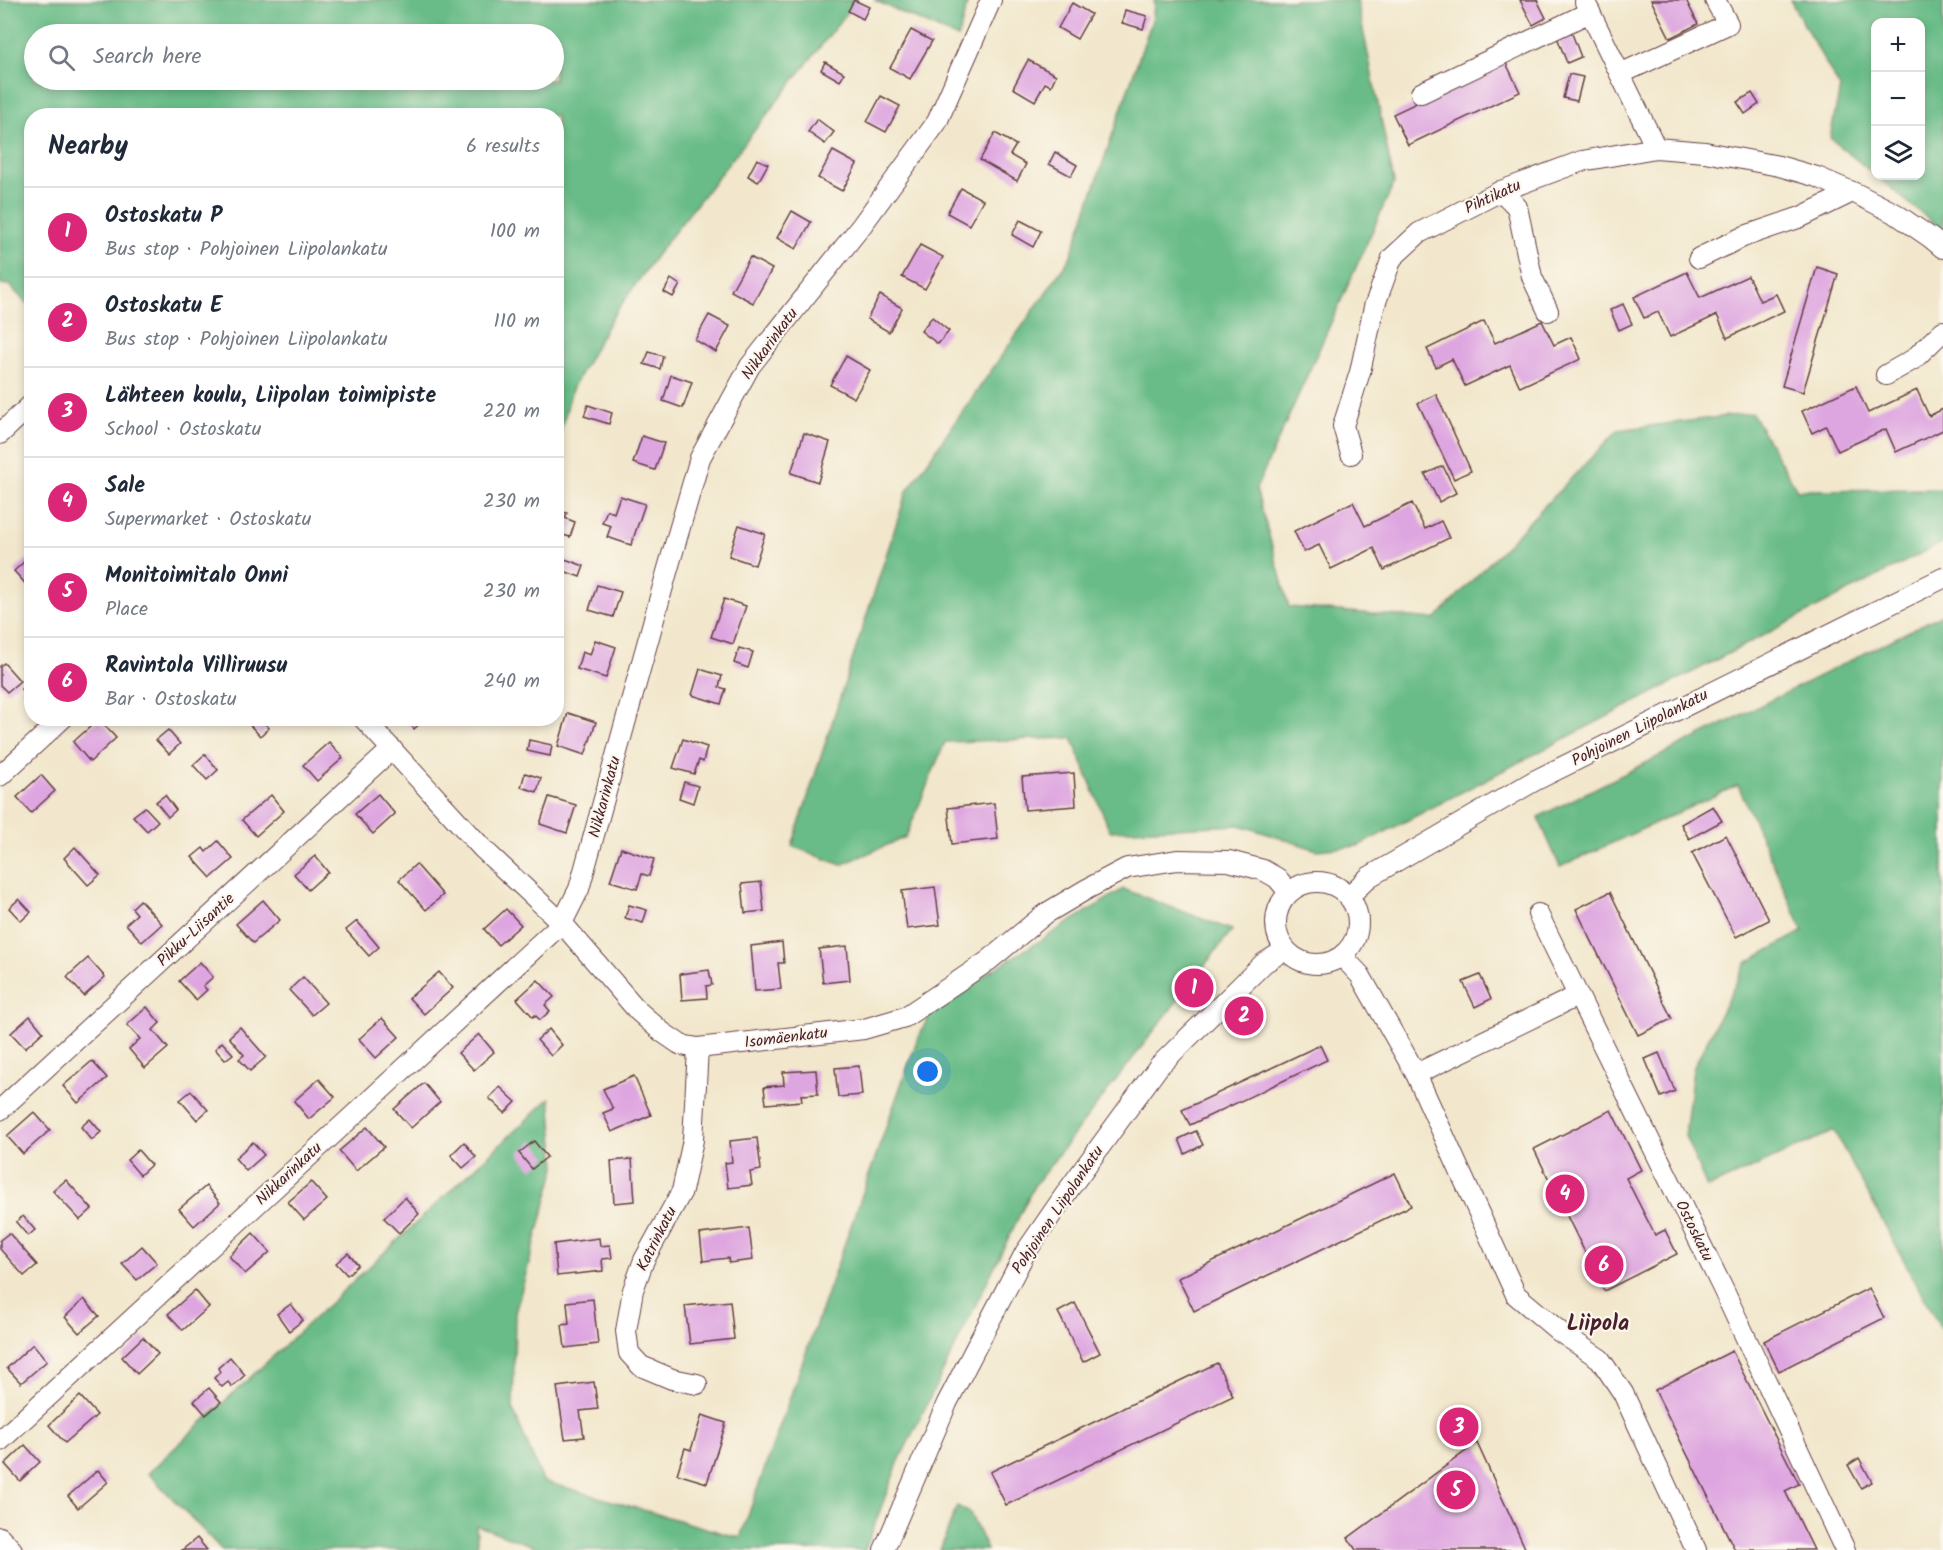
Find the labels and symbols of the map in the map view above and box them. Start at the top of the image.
street label: Pihtikatu [1461,173,1526,221]
street label: Nikkarinkatu [735,303,805,385]
street label: Pohjoinen Liipolankatu [1567,683,1713,773]
street label: Nikkarinkatu [582,753,628,841]
street label: Pikku-Liisantie [151,887,241,973]
pin: 1 [1174,966,1214,1010]
pin: 2 [1224,994,1264,1038]
street label: Isomäenkatu [743,1020,829,1056]
your location [913,1057,942,1086]
street label: Nikkarinkatu [250,1136,328,1212]
street label: Pohjoinen Liipolankatu [1006,1140,1111,1279]
pin: 4 [1546,1172,1584,1216]
street label: Ostoskatu [1668,1196,1720,1266]
street label: Katrinkatu [630,1202,684,1276]
pin: 6 [1584,1242,1624,1288]
district label: Liipola [1567,1307,1629,1342]
pin: 3 [1440,1404,1478,1450]
pin: 5 [1436,1468,1476,1512]

